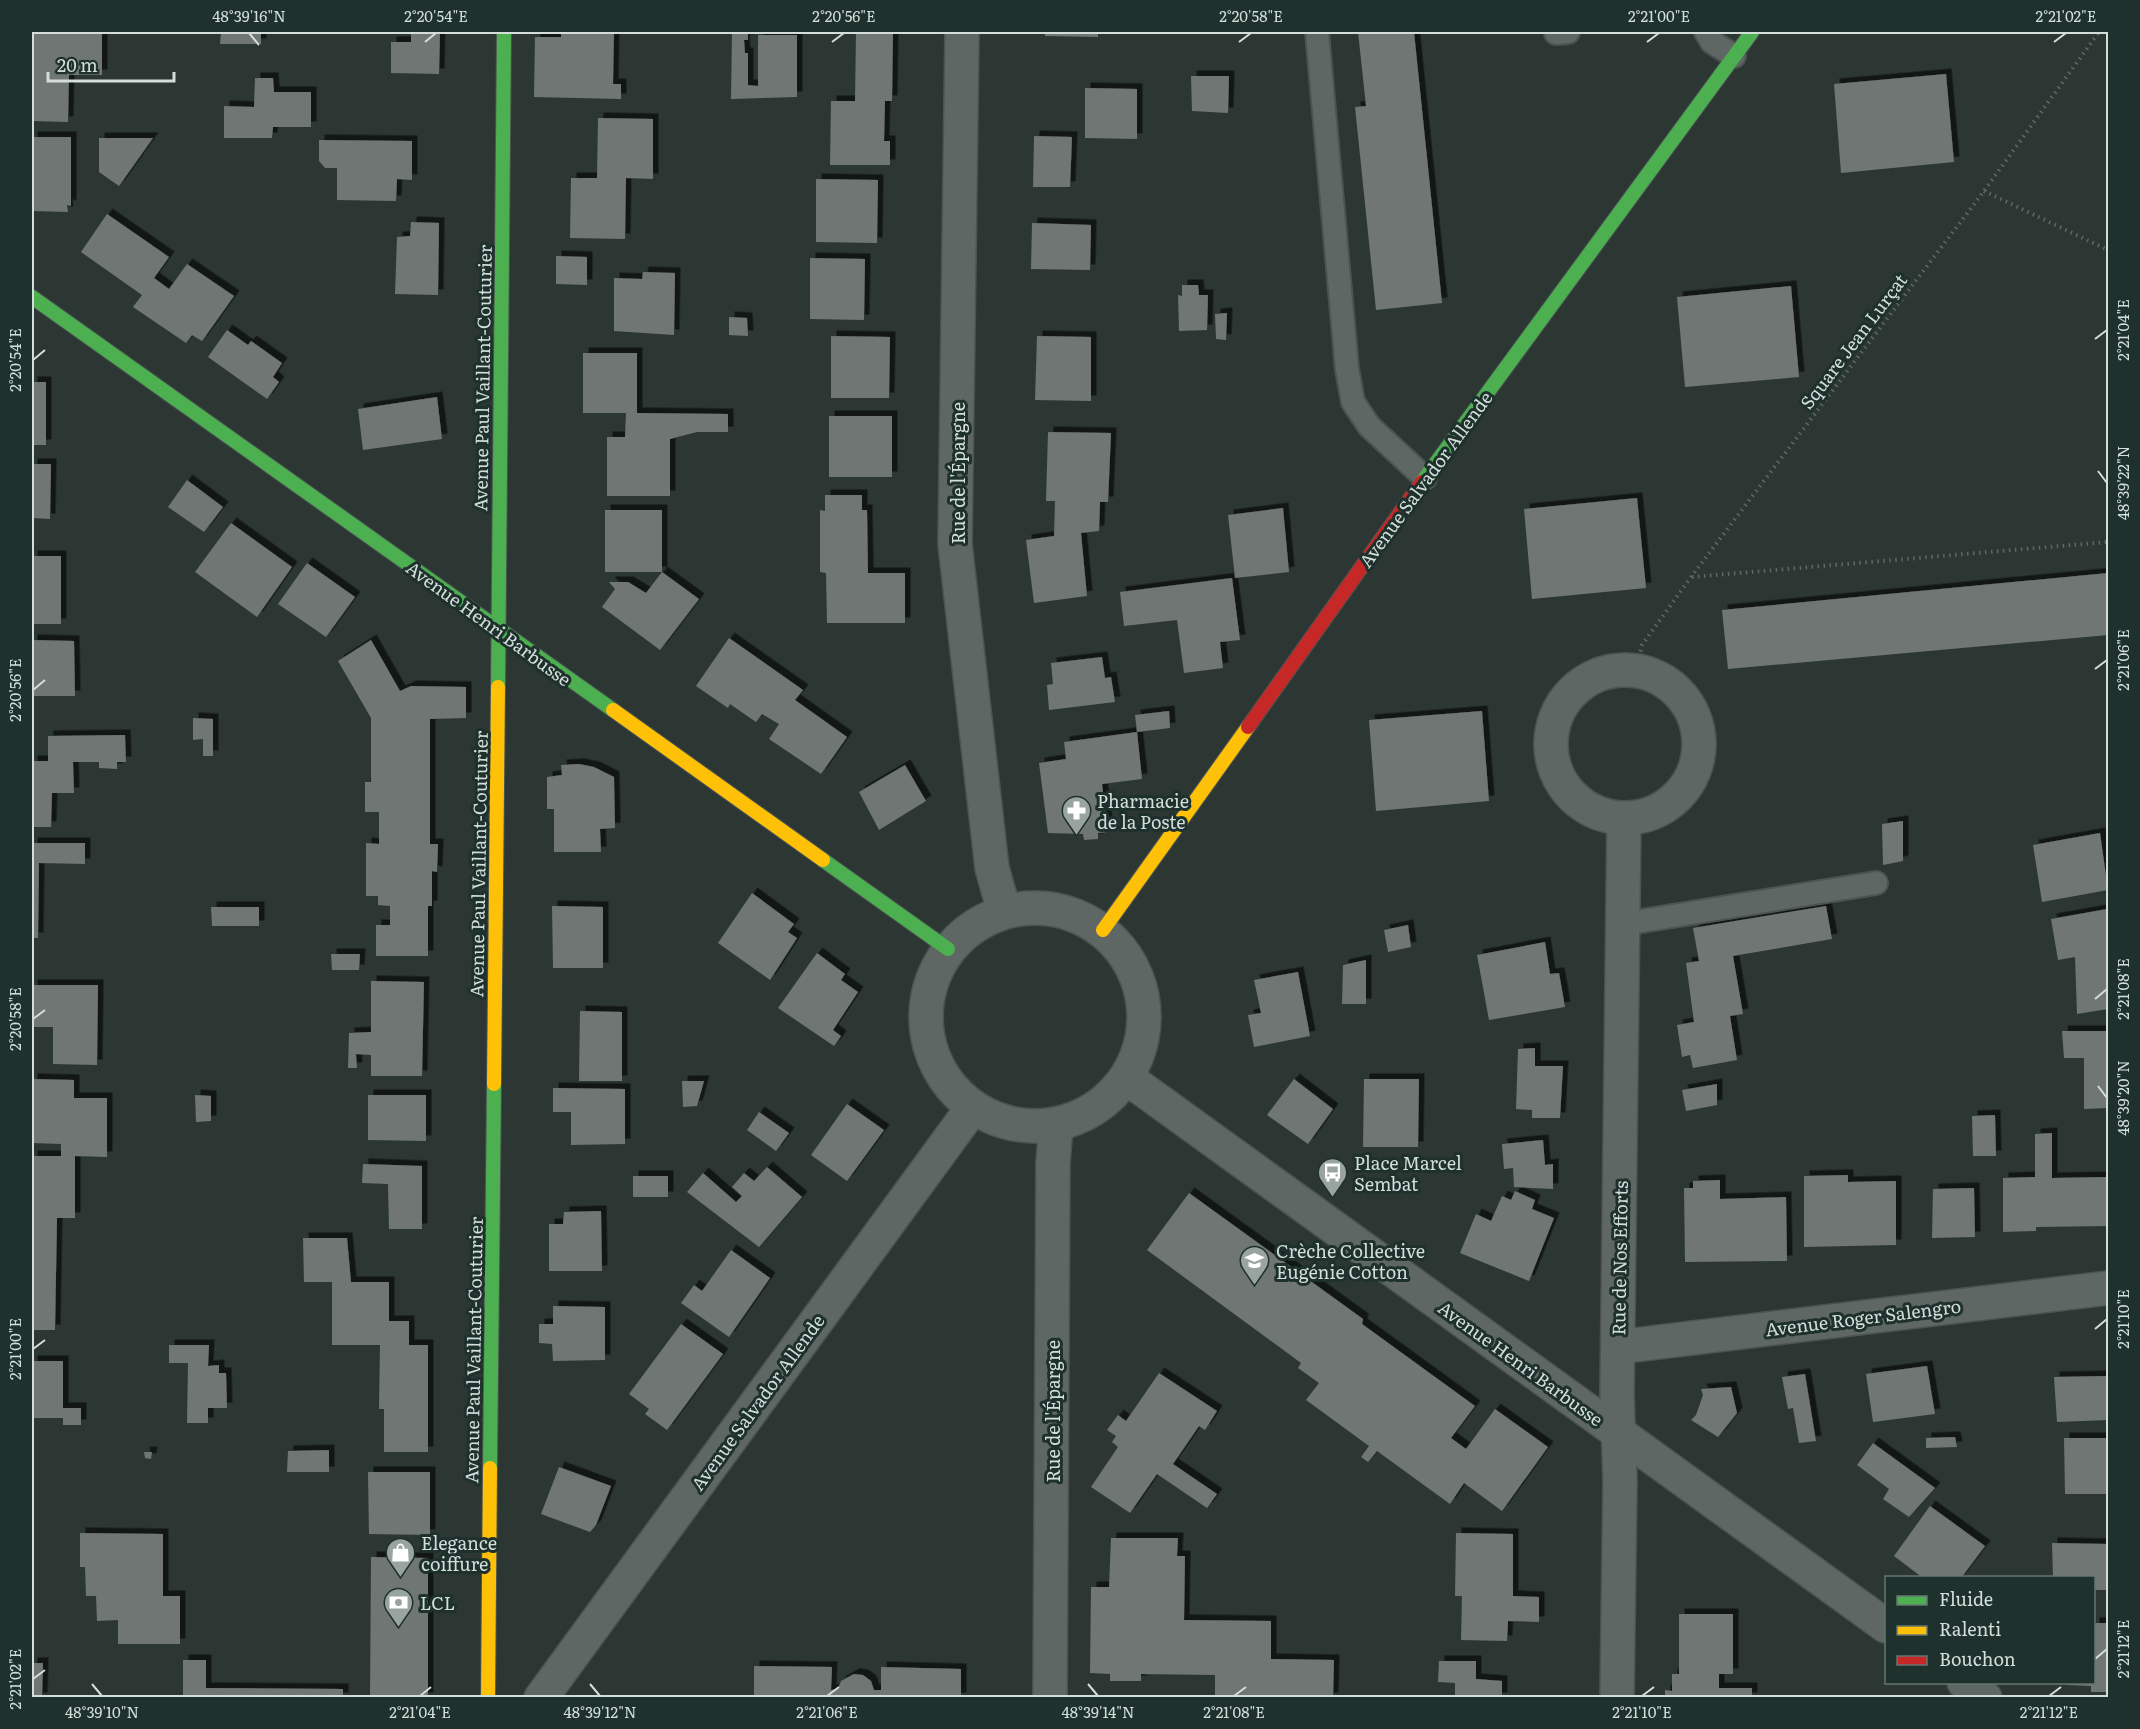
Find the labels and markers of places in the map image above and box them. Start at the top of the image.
place label: Pharmacie de la Poste [1097,787,1189,835]
pharmacy icon: Pharmacie de la Poste [1060,794,1092,836]
place label: Place Marcel Sembat [1354,1149,1462,1197]
bus stop icon: Place Marcel Sembat [1317,1156,1349,1198]
place label: Crèche Collective Eugénie Cotton [1276,1237,1425,1285]
school or university icon: Crèche Collective Eugénie Cotton [1239,1244,1271,1286]
place label: Elegance coiffure [421,1529,497,1577]
shop icon: Elegance coiffure [384,1536,416,1578]
bank icon: LCL [383,1586,415,1628]
place label: LCL [420,1589,455,1616]

